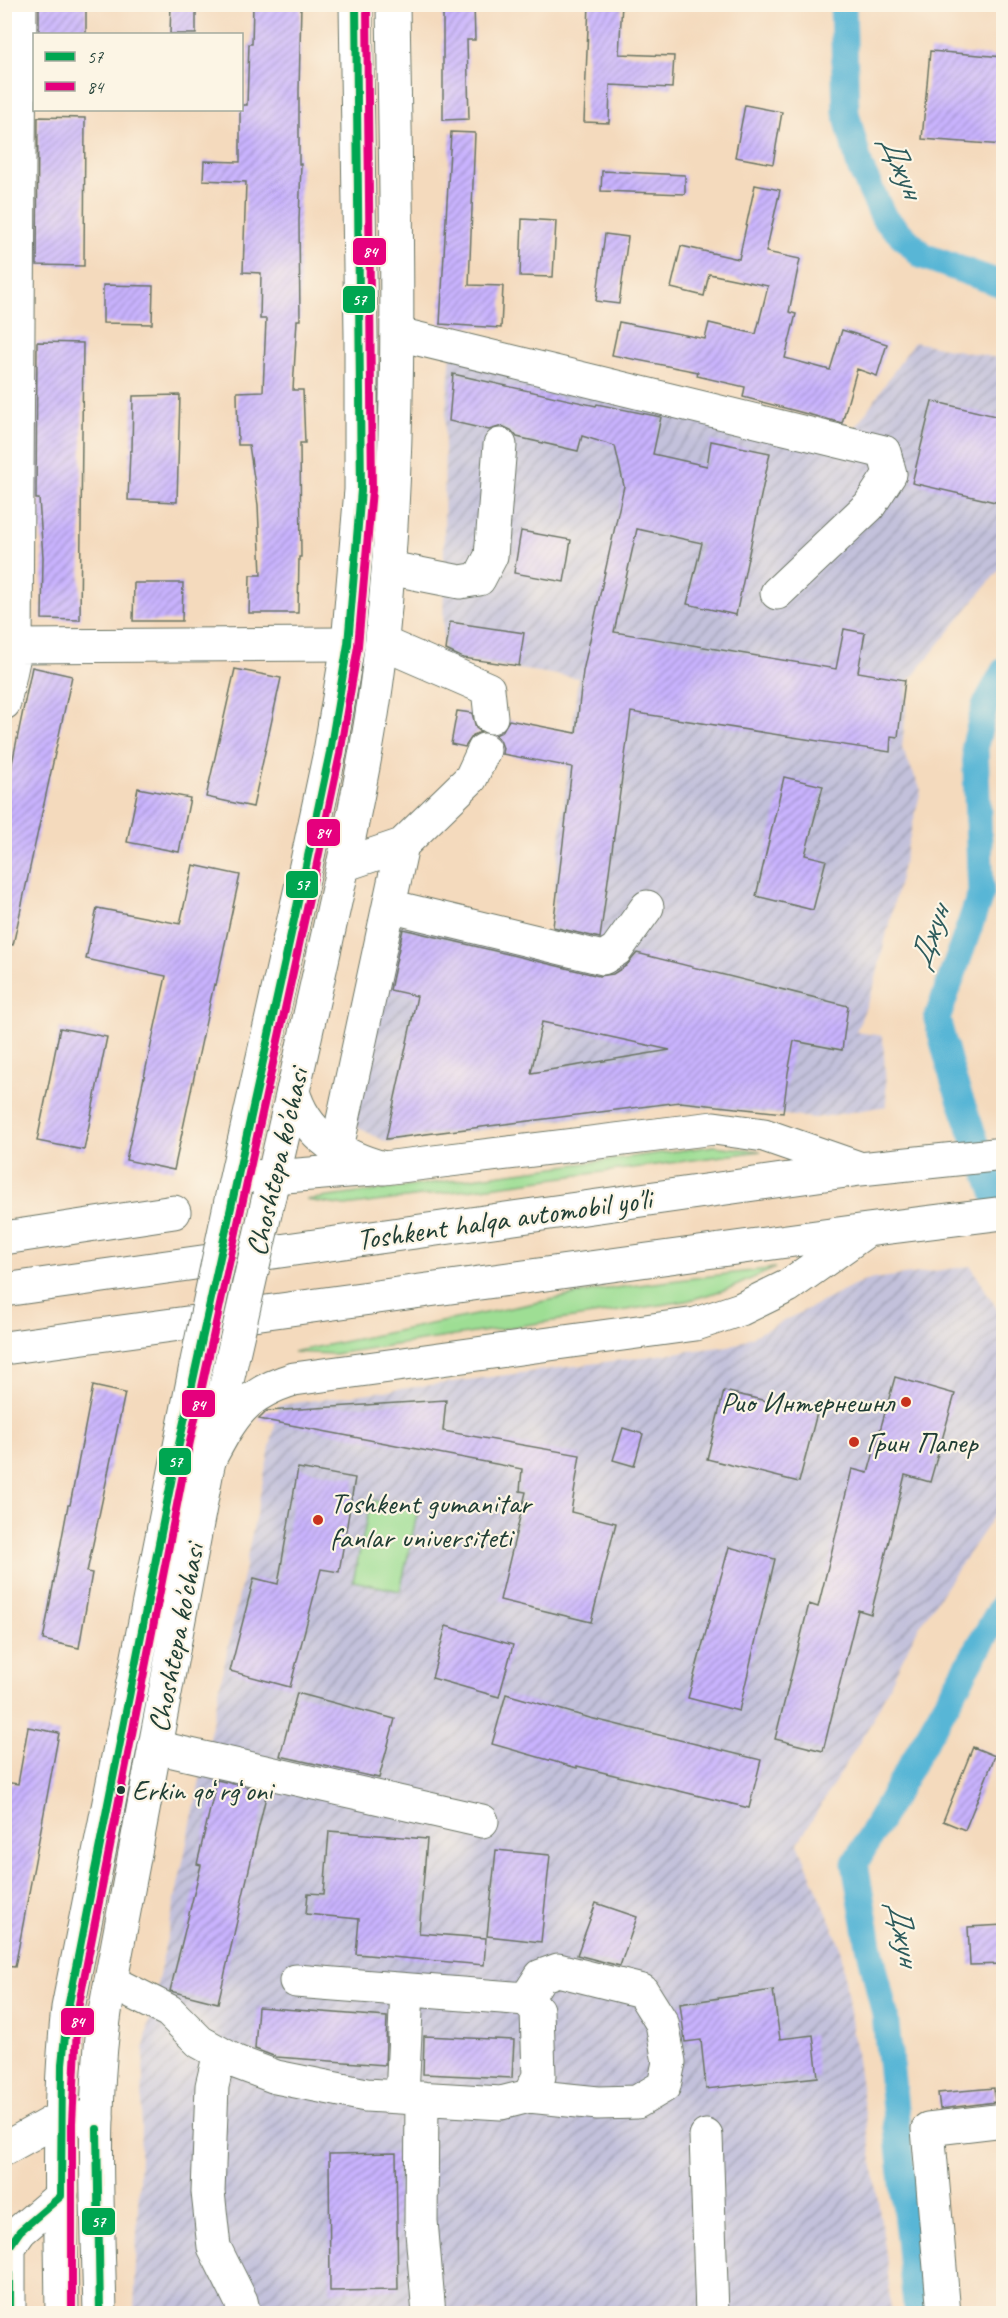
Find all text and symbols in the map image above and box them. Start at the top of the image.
legend [33,33,243,111]
text: 57 [87,46,104,68]
text: 84 [87,76,105,98]
water label: Джун [870,128,935,208]
line badge: 84 [352,237,387,266]
text: 84 [363,242,379,262]
line badge: 57 [342,285,376,314]
text: 57 [352,290,368,310]
line badge: 84 [306,818,341,847]
text: 84 [316,823,332,843]
line badge: 57 [285,870,319,899]
text: 57 [295,875,311,895]
water label: Джун [899,895,960,975]
street label: Choshtepa ko'chasi [237,1061,318,1260]
street label: Toshkent halqa avtomobil yo'li [354,1179,657,1258]
place label: Рио Интернешнл [720,1383,896,1421]
line badge: 84 [181,1389,216,1418]
text: 84 [191,1395,207,1415]
marker: Рио Интернешнл [899,1395,913,1409]
place label: Грин Папер [866,1423,979,1461]
marker: Грин Папер [847,1435,861,1449]
line badge: 57 [158,1447,192,1476]
text: 57 [168,1452,184,1472]
place label: Toshkent gumanitar fanlar universiteti [330,1484,534,1556]
marker: Toshkent gumanitar fanlar universiteti [311,1513,325,1527]
street label: Choshtepa ko'chasi [139,1537,214,1736]
place label: Erkin qoʻrgʻoni [132,1773,276,1808]
marker: Erkin qoʻrgʻoni [115,1784,127,1796]
water label: Джун [878,1897,931,1973]
line badge: 84 [60,2007,95,2036]
text: 84 [70,2012,86,2032]
line badge: 57 [81,2207,116,2236]
text: 57 [91,2212,107,2232]

